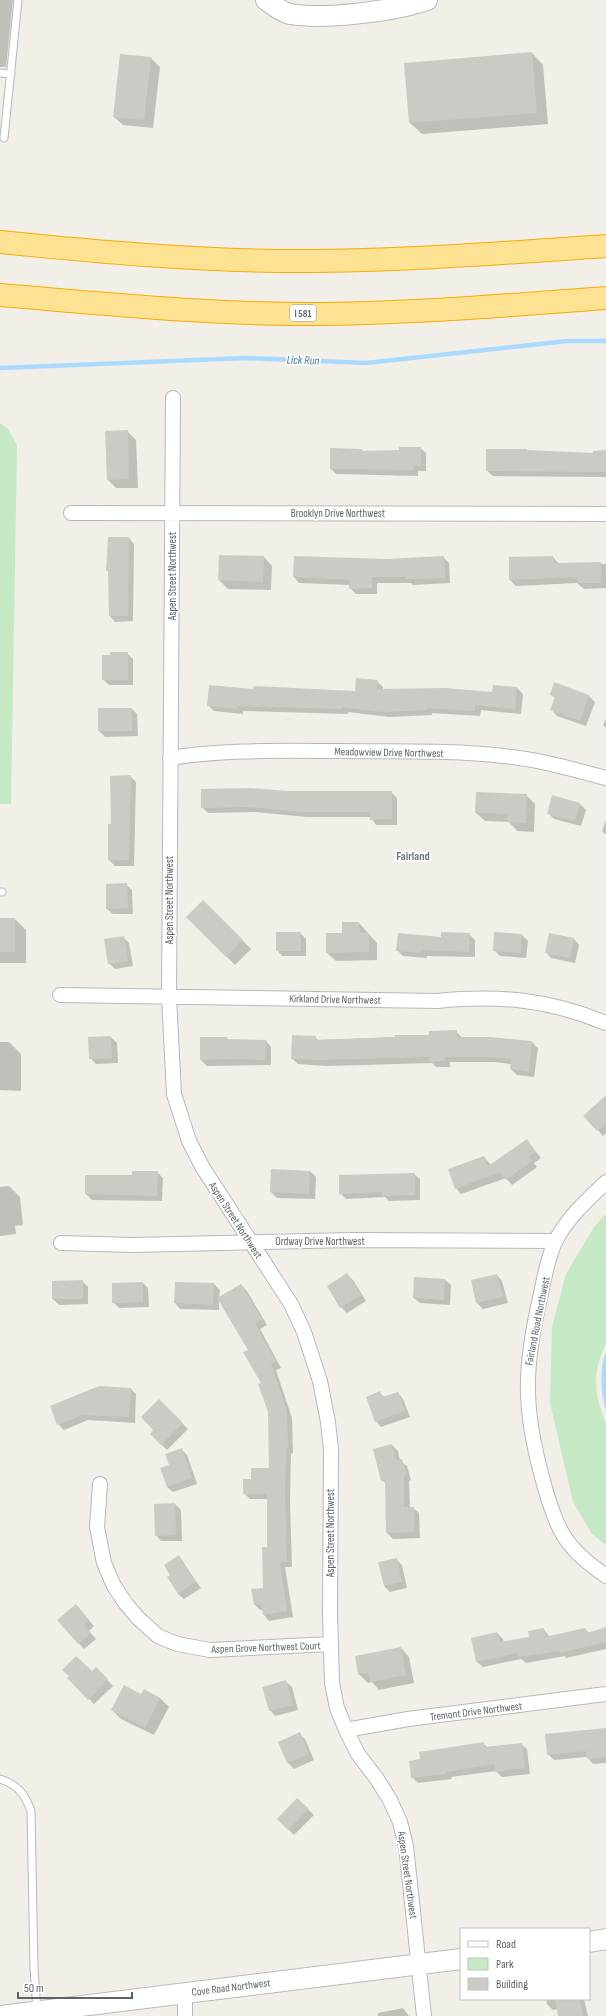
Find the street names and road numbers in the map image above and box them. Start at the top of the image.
road number: I 581 [290,305,316,321]
street label: Brooklyn Drive Northwest [291,507,386,520]
street label: Aspen Street Northwest [166,531,179,621]
street label: Meadowview Drive Northwest [334,745,444,760]
street label: Aspen Street Northwest [163,855,176,945]
street label: Kirkland Drive Northwest [289,992,382,1007]
street label: Aspen Street Northwest [205,1179,265,1261]
street label: Ordway Drive Northwest [275,1235,365,1248]
street label: Fairland Road Northwest [523,1275,553,1367]
street label: Aspen Street Northwest [324,1488,337,1578]
street label: Aspen Grove Northwest Court [210,1639,322,1656]
street label: Tremont Drive Northwest [429,1699,524,1724]
street label: Aspen Street Northwest [395,1829,420,1920]
street label: Cove Road Northwest [191,1976,272,1999]

